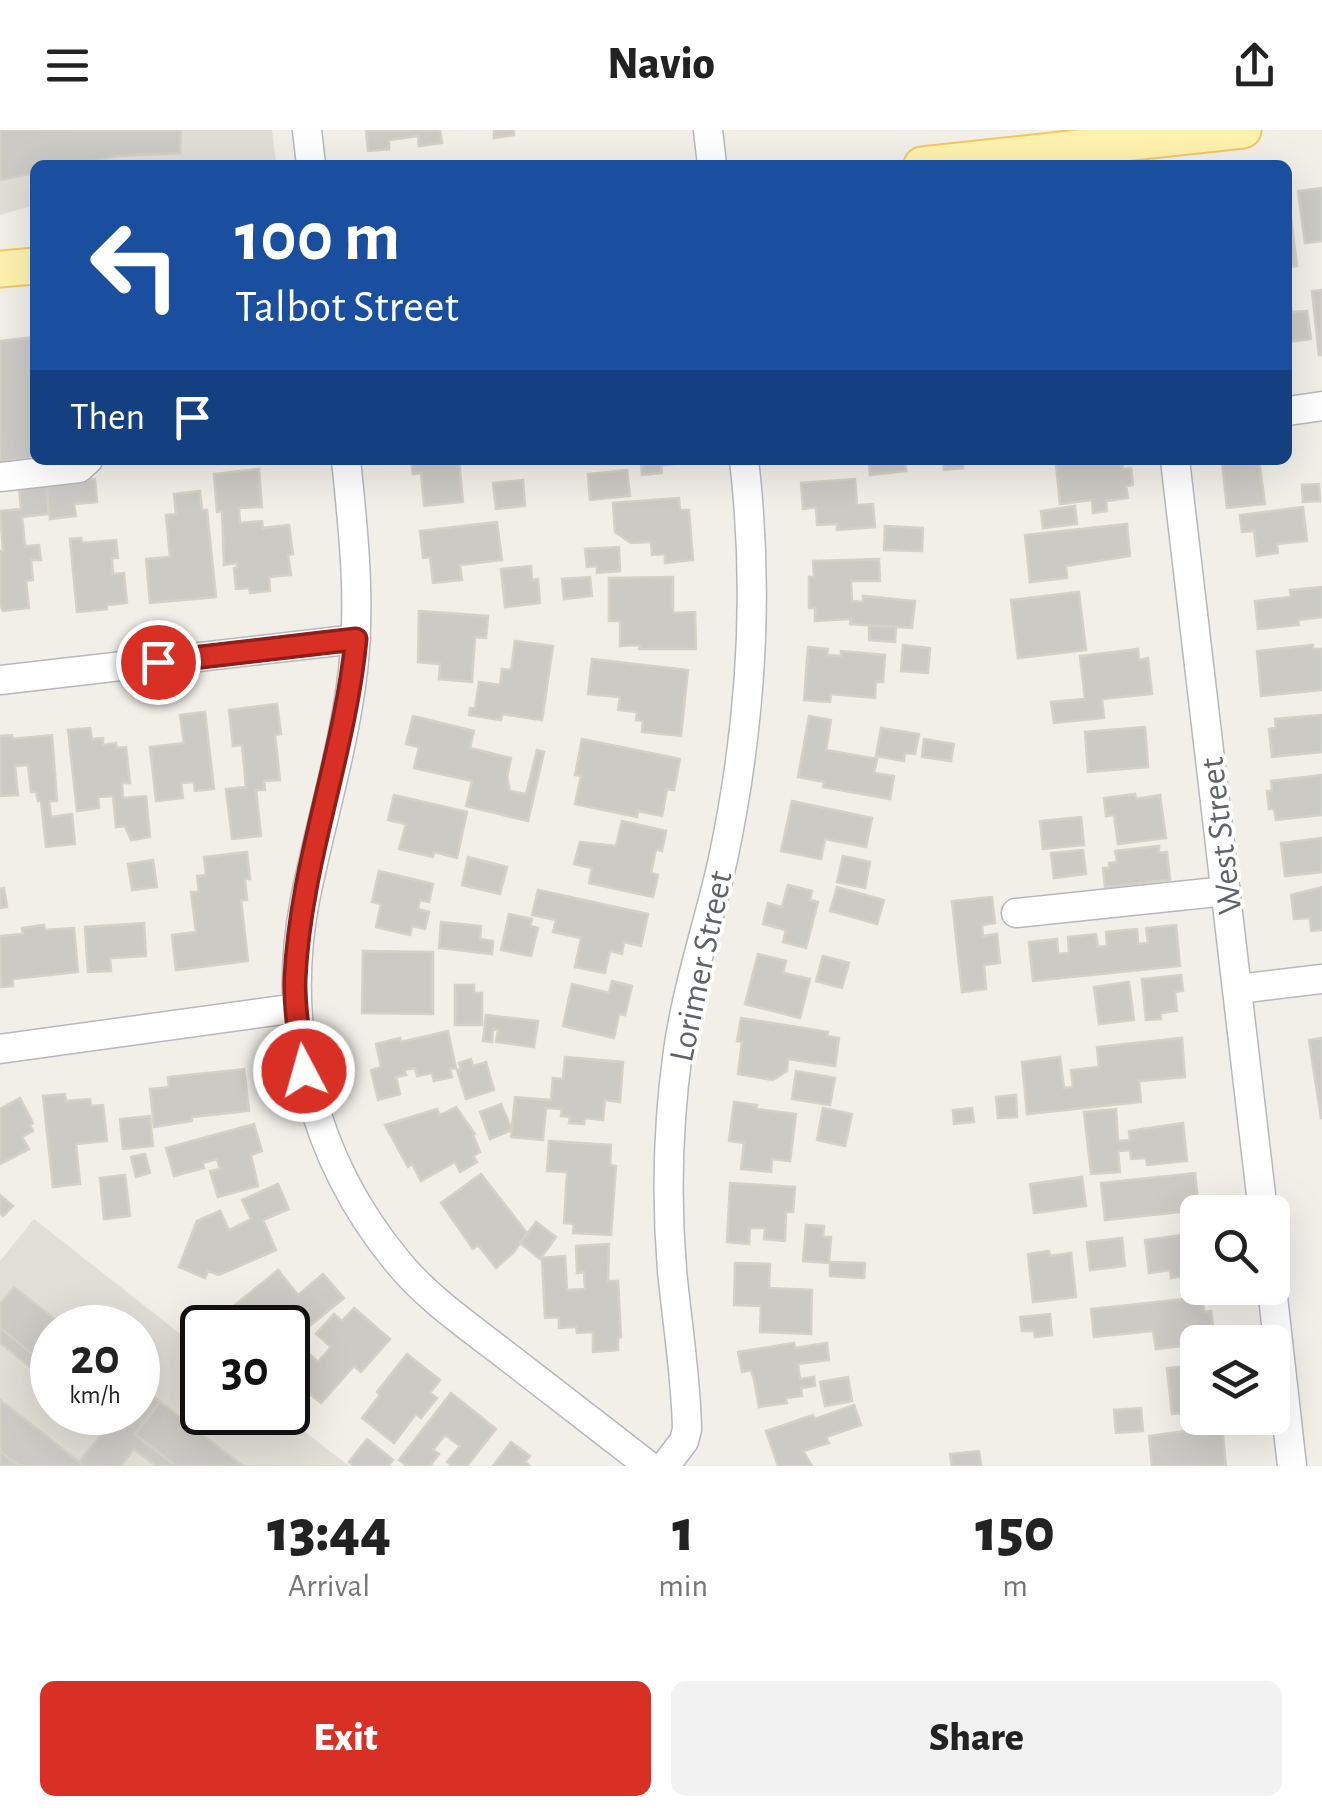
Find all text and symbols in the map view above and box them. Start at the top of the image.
icon: menu [40,38,95,93]
icon: share [1227,38,1282,93]
text: Navio [607,42,715,87]
icon: left [70,200,200,330]
text: 100 m [235,203,400,273]
text: Talbot Street [235,285,459,330]
icon: arrive [165,390,220,445]
text: Then [70,399,145,437]
pin [116,620,201,705]
icon: arrive [131,635,186,690]
street label: West Street [1194,755,1248,916]
street label: Lorimer Street [664,868,739,1065]
position arrow [252,1019,356,1123]
map controls [1180,1195,1290,1435]
button: search [1180,1195,1290,1305]
speed limit sign: 30 [180,1305,310,1435]
button: layers [1180,1325,1290,1435]
text: 20 [70,1333,120,1383]
text: km/h [69,1383,121,1408]
text: 13:44 [267,1502,391,1562]
text: 1 [672,1502,694,1562]
text: 150 [975,1502,1055,1562]
text: Arrival [288,1570,370,1602]
text: min [658,1570,708,1602]
text: m [1002,1570,1028,1602]
button: Exit [40,1681,651,1796]
button: Share [671,1681,1282,1796]

